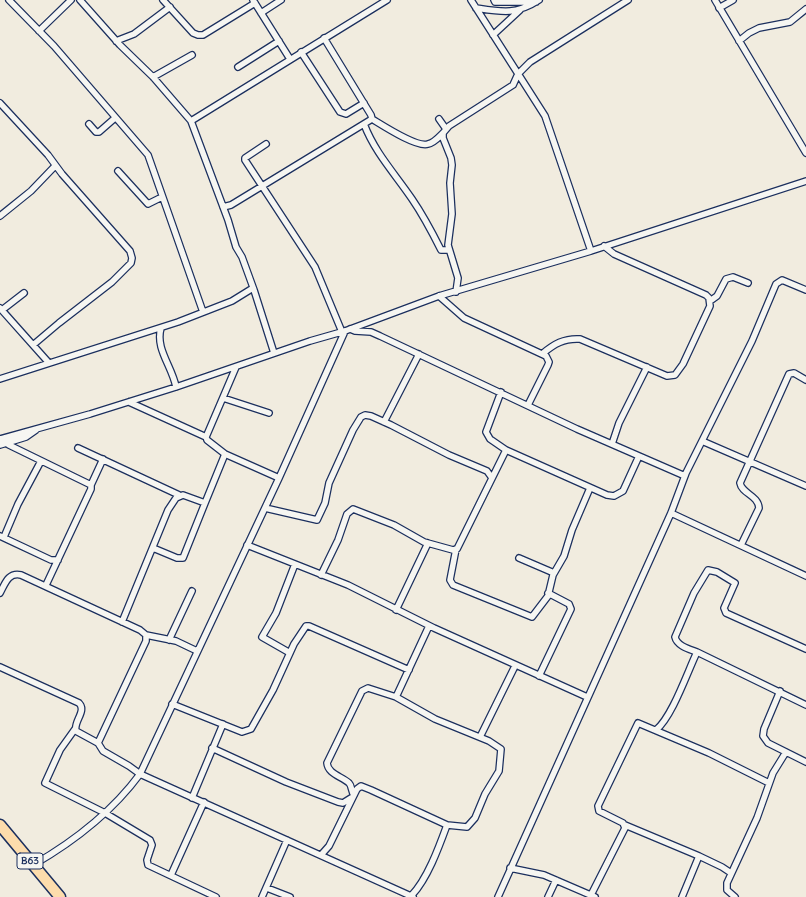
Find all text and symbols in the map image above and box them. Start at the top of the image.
road number: B63 [17,853,43,869]

